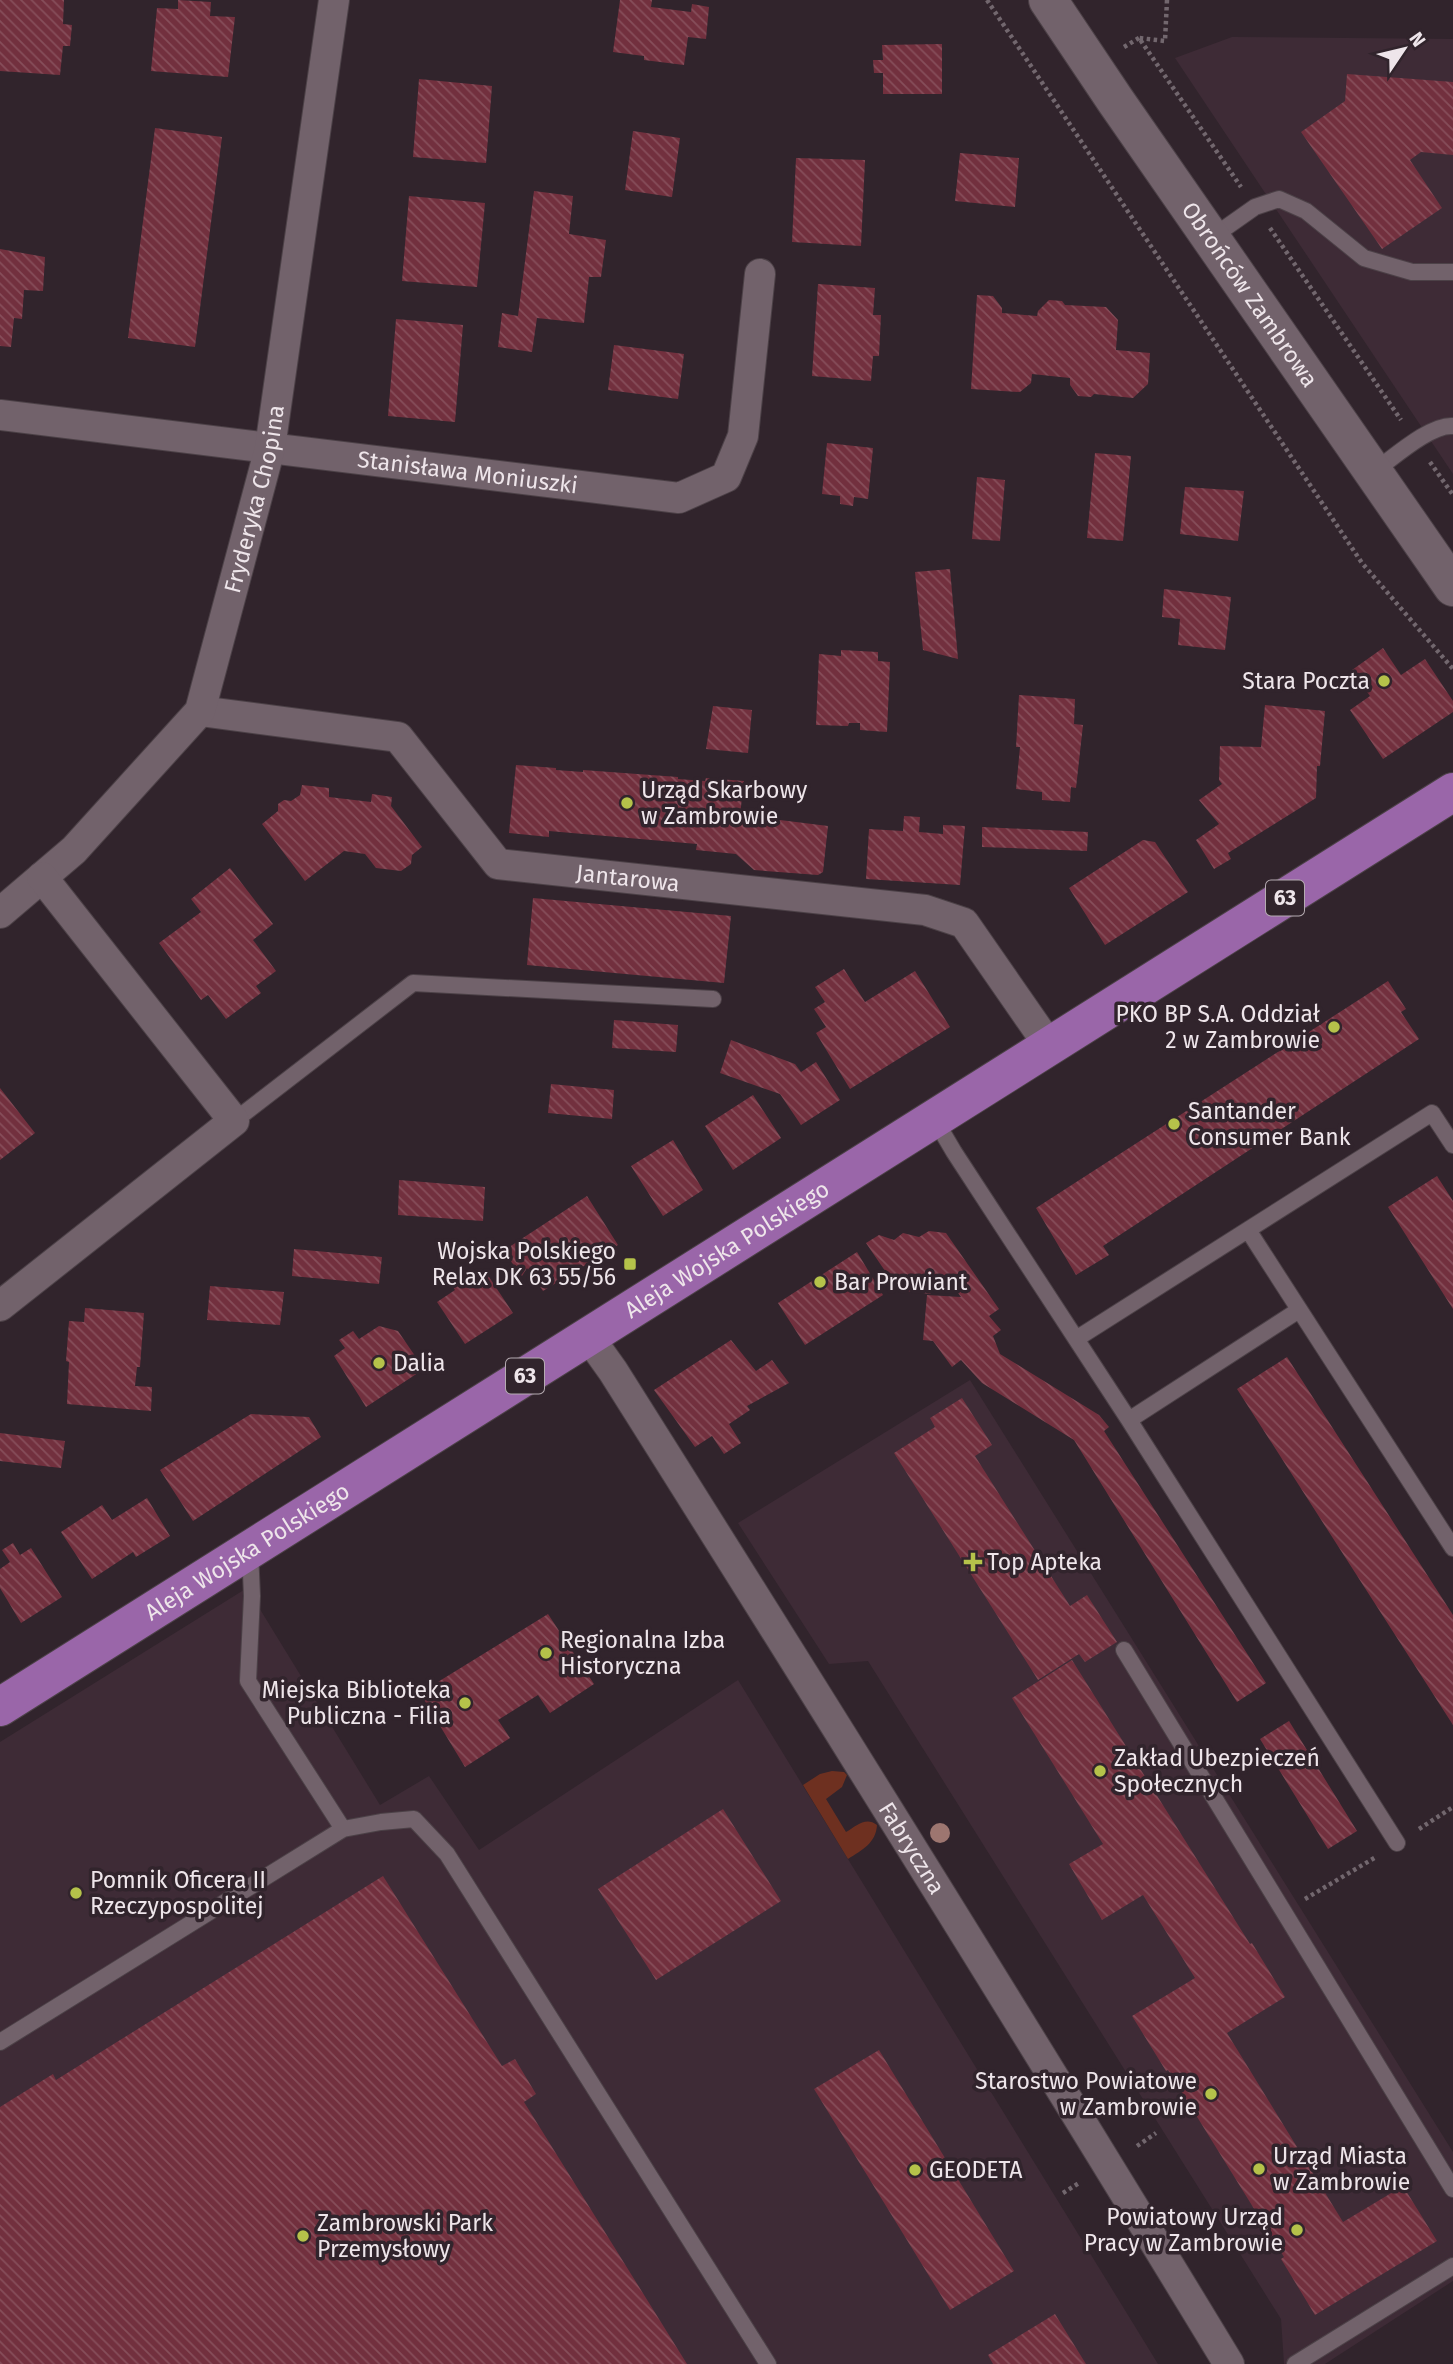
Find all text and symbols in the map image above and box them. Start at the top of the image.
north arrow [1369,14,1439,84]
text: N [1404,28,1431,51]
street label: Obrońców Zambrowa [1176,196,1324,392]
street label: Fryderyka Chopina [218,403,290,596]
street label: Stanisława Moniuszki [356,445,579,499]
place label: Stara Poczta [1242,667,1370,695]
marker: Stara Poczta [1376,673,1392,689]
place label: Urząd Skarbowy w Zambrowie [641,776,808,830]
marker: Urząd Skarbowy w Zambrowie [619,795,635,811]
street label: Jantarowa [575,859,681,897]
road number: 63 [1266,880,1304,916]
place label: PKO BP S.A. Oddział 2 w Zambrowie [1116,1000,1321,1054]
marker: PKO BP S.A. Oddział 2 w Zambrowie [1326,1019,1342,1035]
place label: Santander Consumer Bank [1188,1097,1351,1151]
marker: Santander Consumer Bank [1166,1116,1182,1132]
street label: Aleja Wojska Polskiego [619,1174,834,1324]
place label: Wojska Polskiego Relax DK 63 55/56 [432,1237,616,1291]
marker: Wojska Polskiego Relax DK 63 55/56 [622,1256,638,1272]
place label: Bar Prowiant [834,1268,968,1296]
marker: Bar Prowiant [812,1274,828,1290]
place label: Dalia [393,1349,446,1377]
marker: Dalia [371,1355,387,1371]
road number: 63 [506,1358,544,1394]
street label: Aleja Wojska Polskiego [140,1477,355,1626]
place label: Top Apteka [987,1548,1102,1576]
marker: Top Apteka [965,1554,981,1570]
place label: Regionalna Izba Historyczna [560,1626,725,1680]
marker: Regionalna Izba Historyczna [538,1645,554,1661]
place label: Miejska Biblioteka Publiczna - Filia [262,1676,451,1730]
marker: Miejska Biblioteka Publiczna - Filia [457,1695,473,1711]
place label: Zakład Ubezpieczeń Społecznych [1114,1744,1320,1798]
marker: Zakład Ubezpieczeń Społecznych [1092,1763,1108,1779]
street label: Fabryczna [873,1797,951,1899]
place label: Pomnik Oficera II Rzeczypospolitej [90,1866,266,1920]
marker: Pomnik Oficera II Rzeczypospolitej [68,1885,84,1901]
place label: Starostwo Powiatowe w Zambrowie [975,2067,1197,2121]
marker: Starostwo Powiatowe w Zambrowie [1203,2086,1219,2102]
place label: Urząd Miasta w Zambrowie [1273,2142,1410,2196]
place label: GEODETA [929,2156,1023,2184]
marker: Urząd Miasta w Zambrowie [1251,2161,1267,2177]
marker: GEODETA [907,2162,923,2178]
place label: Powiatowy Urząd Pracy w Zambrowie [1084,2203,1283,2257]
place label: Zambrowski Park Przemysłowy [317,2209,493,2263]
marker: Powiatowy Urząd Pracy w Zambrowie [1289,2222,1305,2238]
marker: Zambrowski Park Przemysłowy [295,2228,311,2244]

